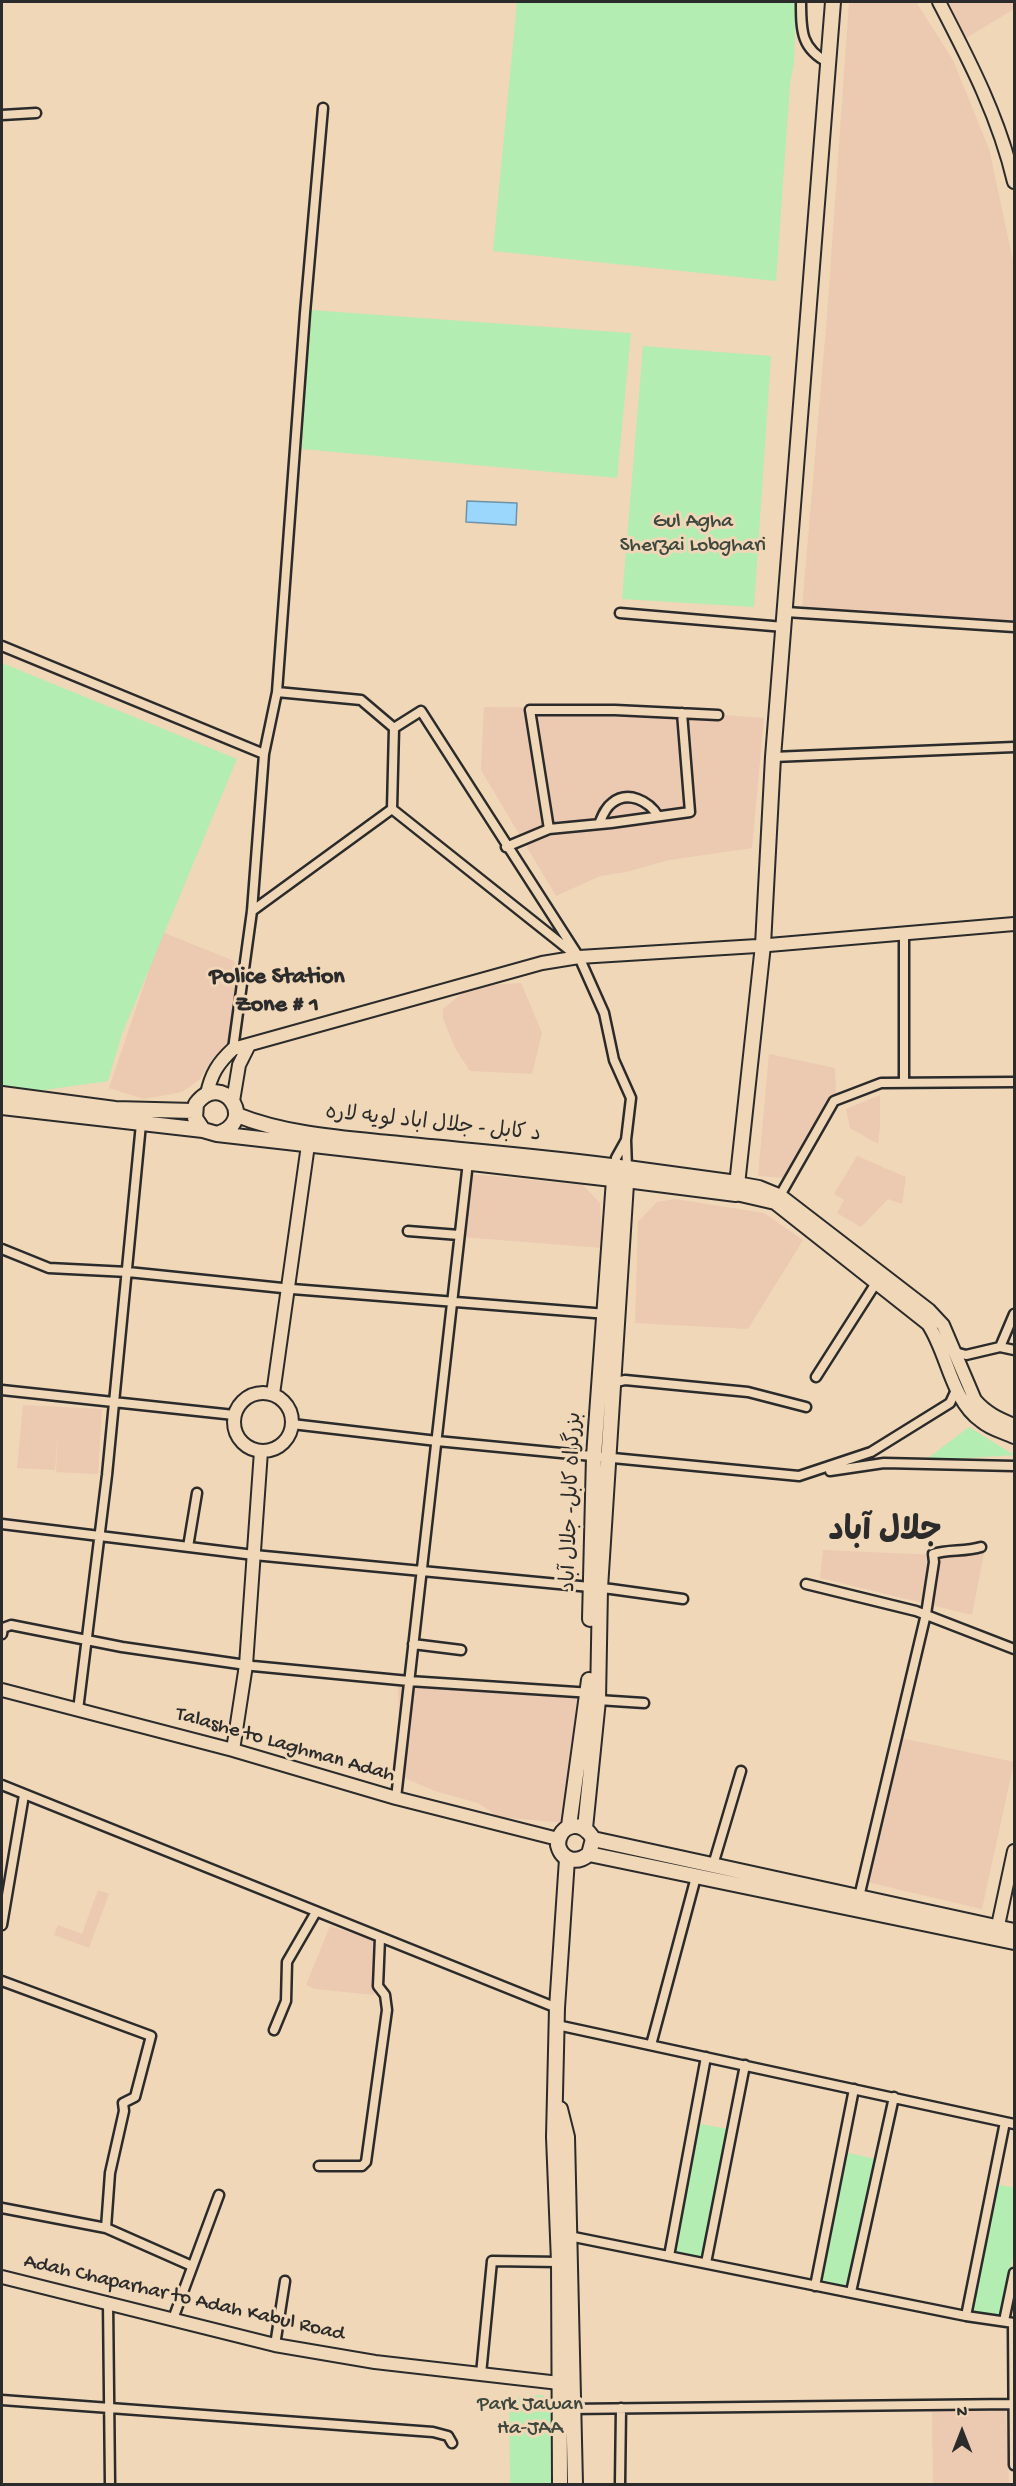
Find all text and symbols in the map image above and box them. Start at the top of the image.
park label: Gul Agha Sherzai Lobghari [620,510,766,560]
district label: Police Station Zone # 1 [209,964,345,1020]
street label: د کابل - جلال اباد لویه لاره [324,1101,542,1149]
street label: بزرگراه کابل- جلال آباد [557,1412,589,1592]
district label: جلال آباد [828,1514,942,1554]
street label: Talashe to Laghman Adah [172,1703,398,1789]
street label: Adah Chaparhar to Adah Kabul Road [21,2250,347,2348]
park label: Park Jawan Ha-JAA [477,2393,583,2443]
north arrow [932,2402,992,2462]
text: N [957,2404,967,2423]

